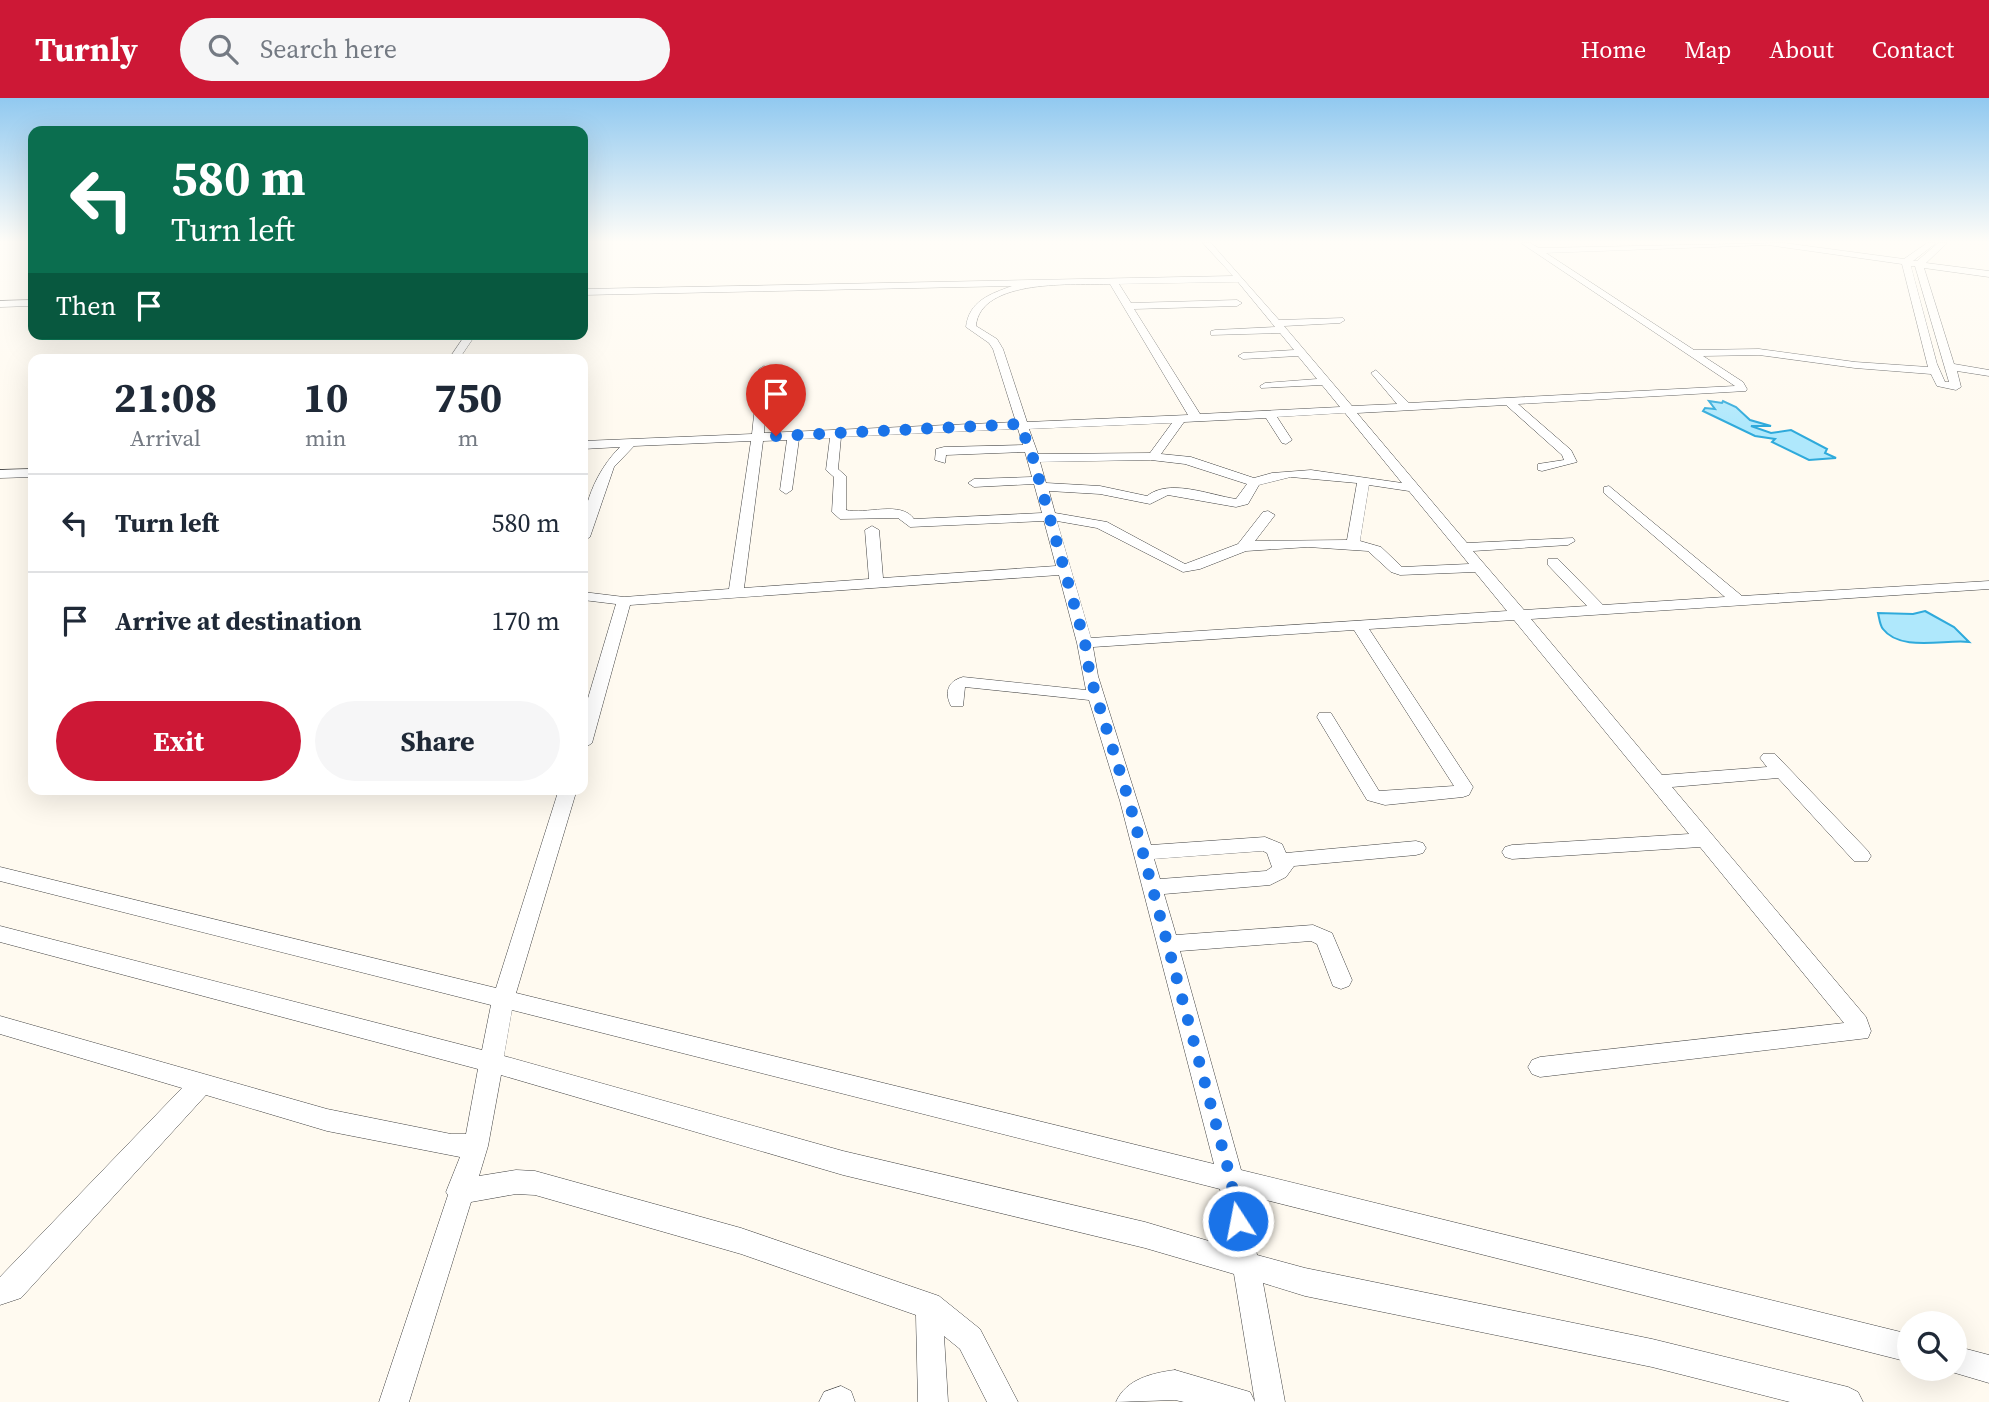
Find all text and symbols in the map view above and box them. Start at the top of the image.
search box [180,18,670,81]
text: Turnly [35,27,138,72]
icon: search [204,30,242,68]
text: Search here [260,31,397,67]
text: Home [1581,33,1646,66]
text: Map [1684,33,1731,66]
text: About [1769,33,1834,66]
text: Contact [1872,33,1954,66]
text: 580 m [171,144,306,211]
icon: left [56,154,147,245]
text: Turn left [171,208,295,252]
icon: arrive [130,287,168,325]
text: Then [56,288,116,324]
pin [746,364,806,436]
text: 21:08 [114,368,217,426]
text: 10 [303,368,348,426]
text: 750 [434,368,502,426]
icon: arrive [757,375,795,413]
text: Arrival [130,422,201,454]
text: min [305,422,346,454]
text: m [458,422,479,454]
icon: left [56,504,94,542]
text: Turn left [115,505,219,541]
text: 580 m [492,505,560,541]
icon: arrive [56,602,94,640]
text: Arrive at destination [115,603,362,639]
text: 170 m [492,603,560,639]
button: Exit [56,701,301,781]
button: Share [315,701,560,781]
position arrow [1201,1184,1275,1258]
map controls [1897,1311,1967,1381]
button: search [1897,1311,1967,1381]

